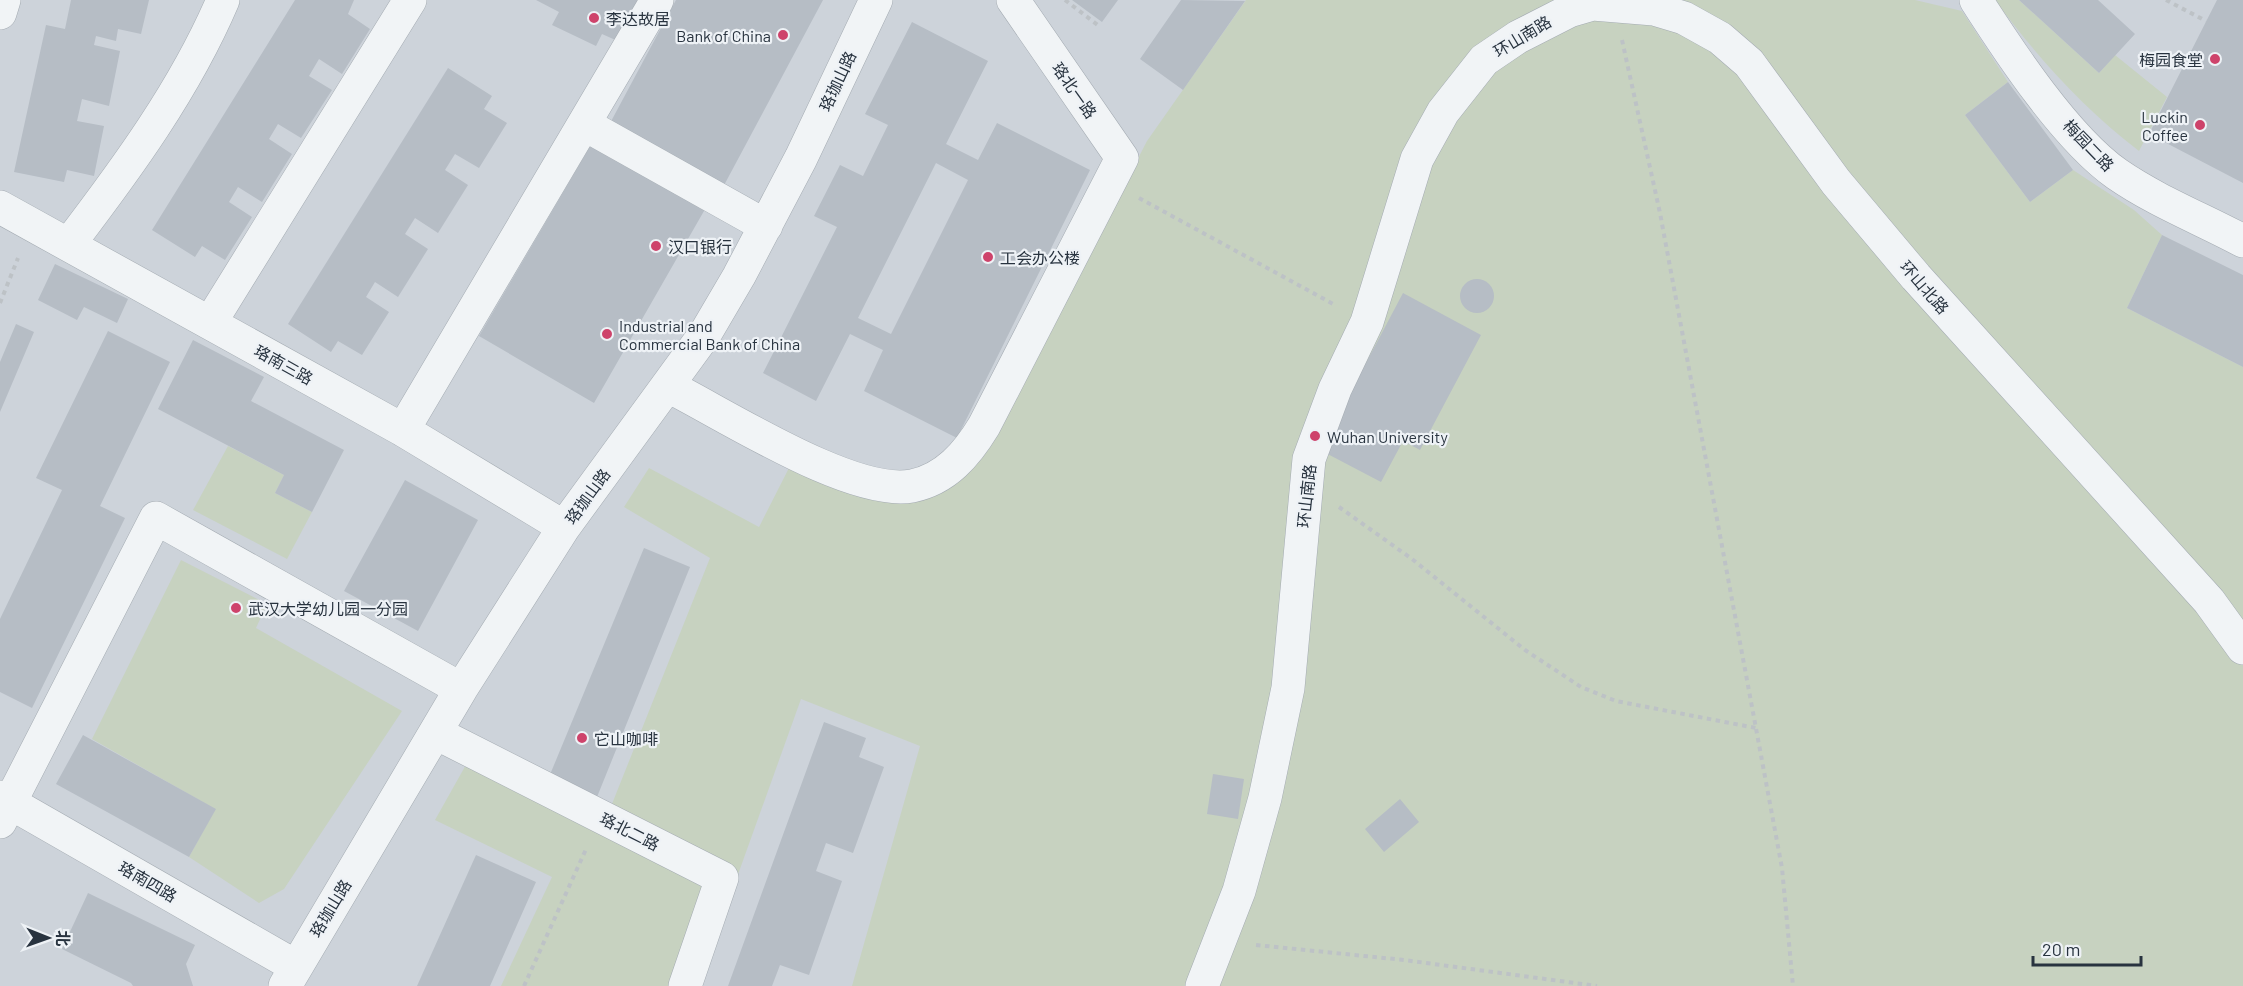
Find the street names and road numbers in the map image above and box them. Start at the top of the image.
street label: 环山南路 [1490,11,1554,61]
street label: 珞珈山路 [815,48,859,114]
street label: 珞北一路 [1049,58,1101,122]
street label: 梅园二路 [2060,115,2118,175]
street label: 环山北路 [1897,257,1953,317]
street label: 珞南三路 [251,340,317,388]
street label: 环山南路 [1293,463,1319,529]
street label: 珞珈山路 [561,465,613,527]
street label: 珞北二路 [597,808,663,854]
street label: 珞南四路 [116,857,180,905]
street label: 珞珈山路 [305,876,355,940]

